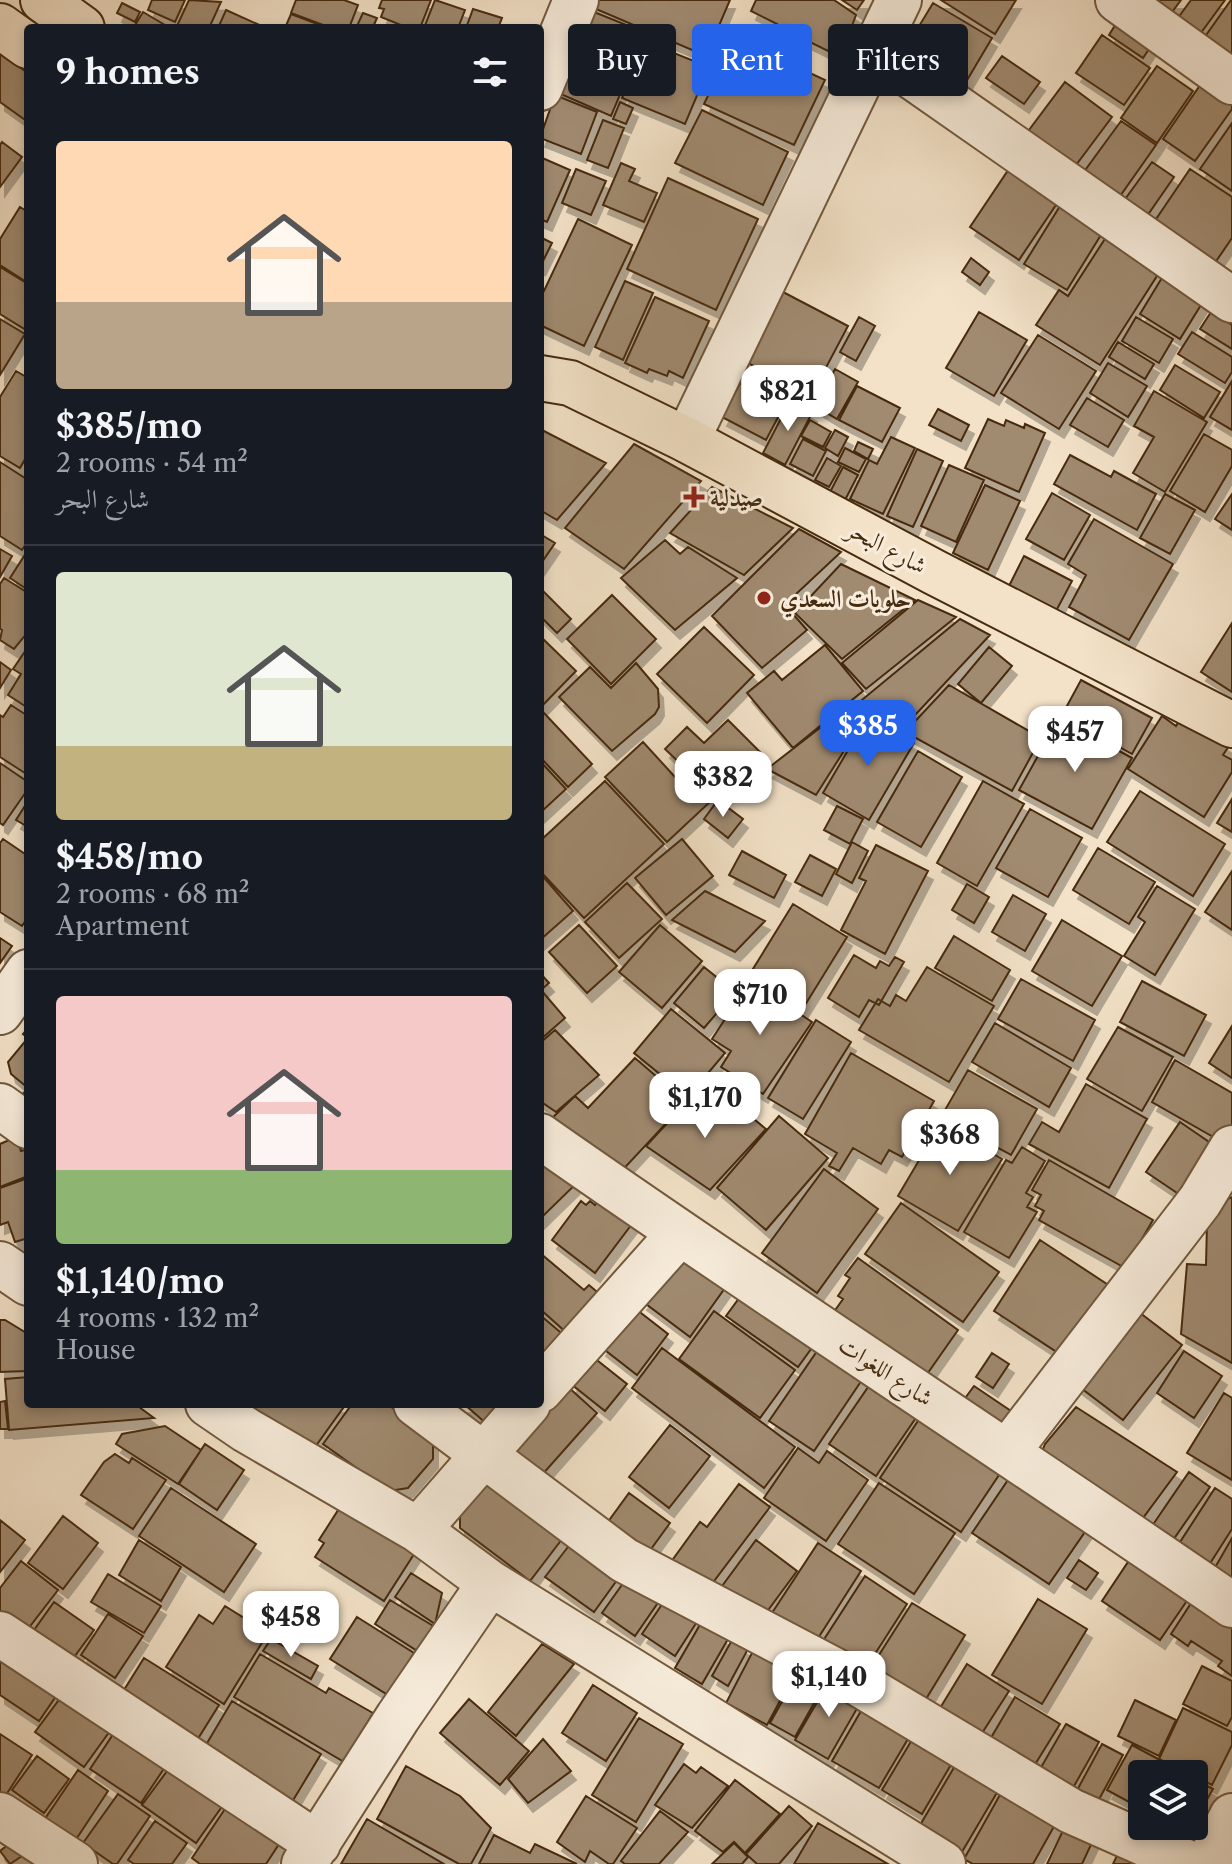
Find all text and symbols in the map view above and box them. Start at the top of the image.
chip: Buy [568,24,676,96]
chip: Rent [692,24,812,96]
chip: Filters [828,24,968,96]
icon: filters [468,50,512,94]
text: 9 homes [56,51,200,93]
icon: home [212,193,356,337]
pin: $821 [741,365,835,433]
text: $821 [759,375,817,407]
text: $385/mo [56,405,202,447]
text: 2 rooms · 54 m² [56,447,248,479]
text: شارع البحر [56,483,149,515]
place label: صيدلية [710,483,763,512]
marker: صيدلية [685,488,703,506]
street label: شارع البحر [837,513,932,585]
place label: حلويات السعدي [780,584,911,618]
marker: حلويات السعدي [755,589,773,607]
icon: home [212,624,356,768]
pin: $385 [821,700,915,768]
pin: $457 [1028,706,1122,774]
text: $385 [838,710,898,742]
text: $457 [1046,716,1104,748]
pin: $382 [676,751,770,819]
text: $382 [693,761,753,793]
text: $458/mo [56,836,203,878]
text: 2 rooms · 68 m² [56,878,249,910]
text: Apartment [56,910,189,942]
pin: $710 [713,969,807,1037]
text: $710 [732,979,788,1011]
icon: home [212,1048,356,1192]
pin: $1,170 [640,1072,770,1140]
text: $1,170 [667,1082,743,1114]
pin: $368 [903,1109,997,1177]
text: $368 [920,1119,980,1151]
text: $1,140/mo [56,1260,224,1302]
text: 4 rooms · 132 m² [56,1302,259,1334]
street label: شارع اللغوات [830,1330,939,1417]
text: House [56,1334,136,1366]
pin: $458 [244,1591,338,1659]
text: $458 [261,1601,321,1633]
pin: $1,140 [764,1651,894,1719]
text: $1,140 [790,1661,868,1693]
map controls [1128,1760,1208,1840]
button: layers [1128,1760,1208,1840]

